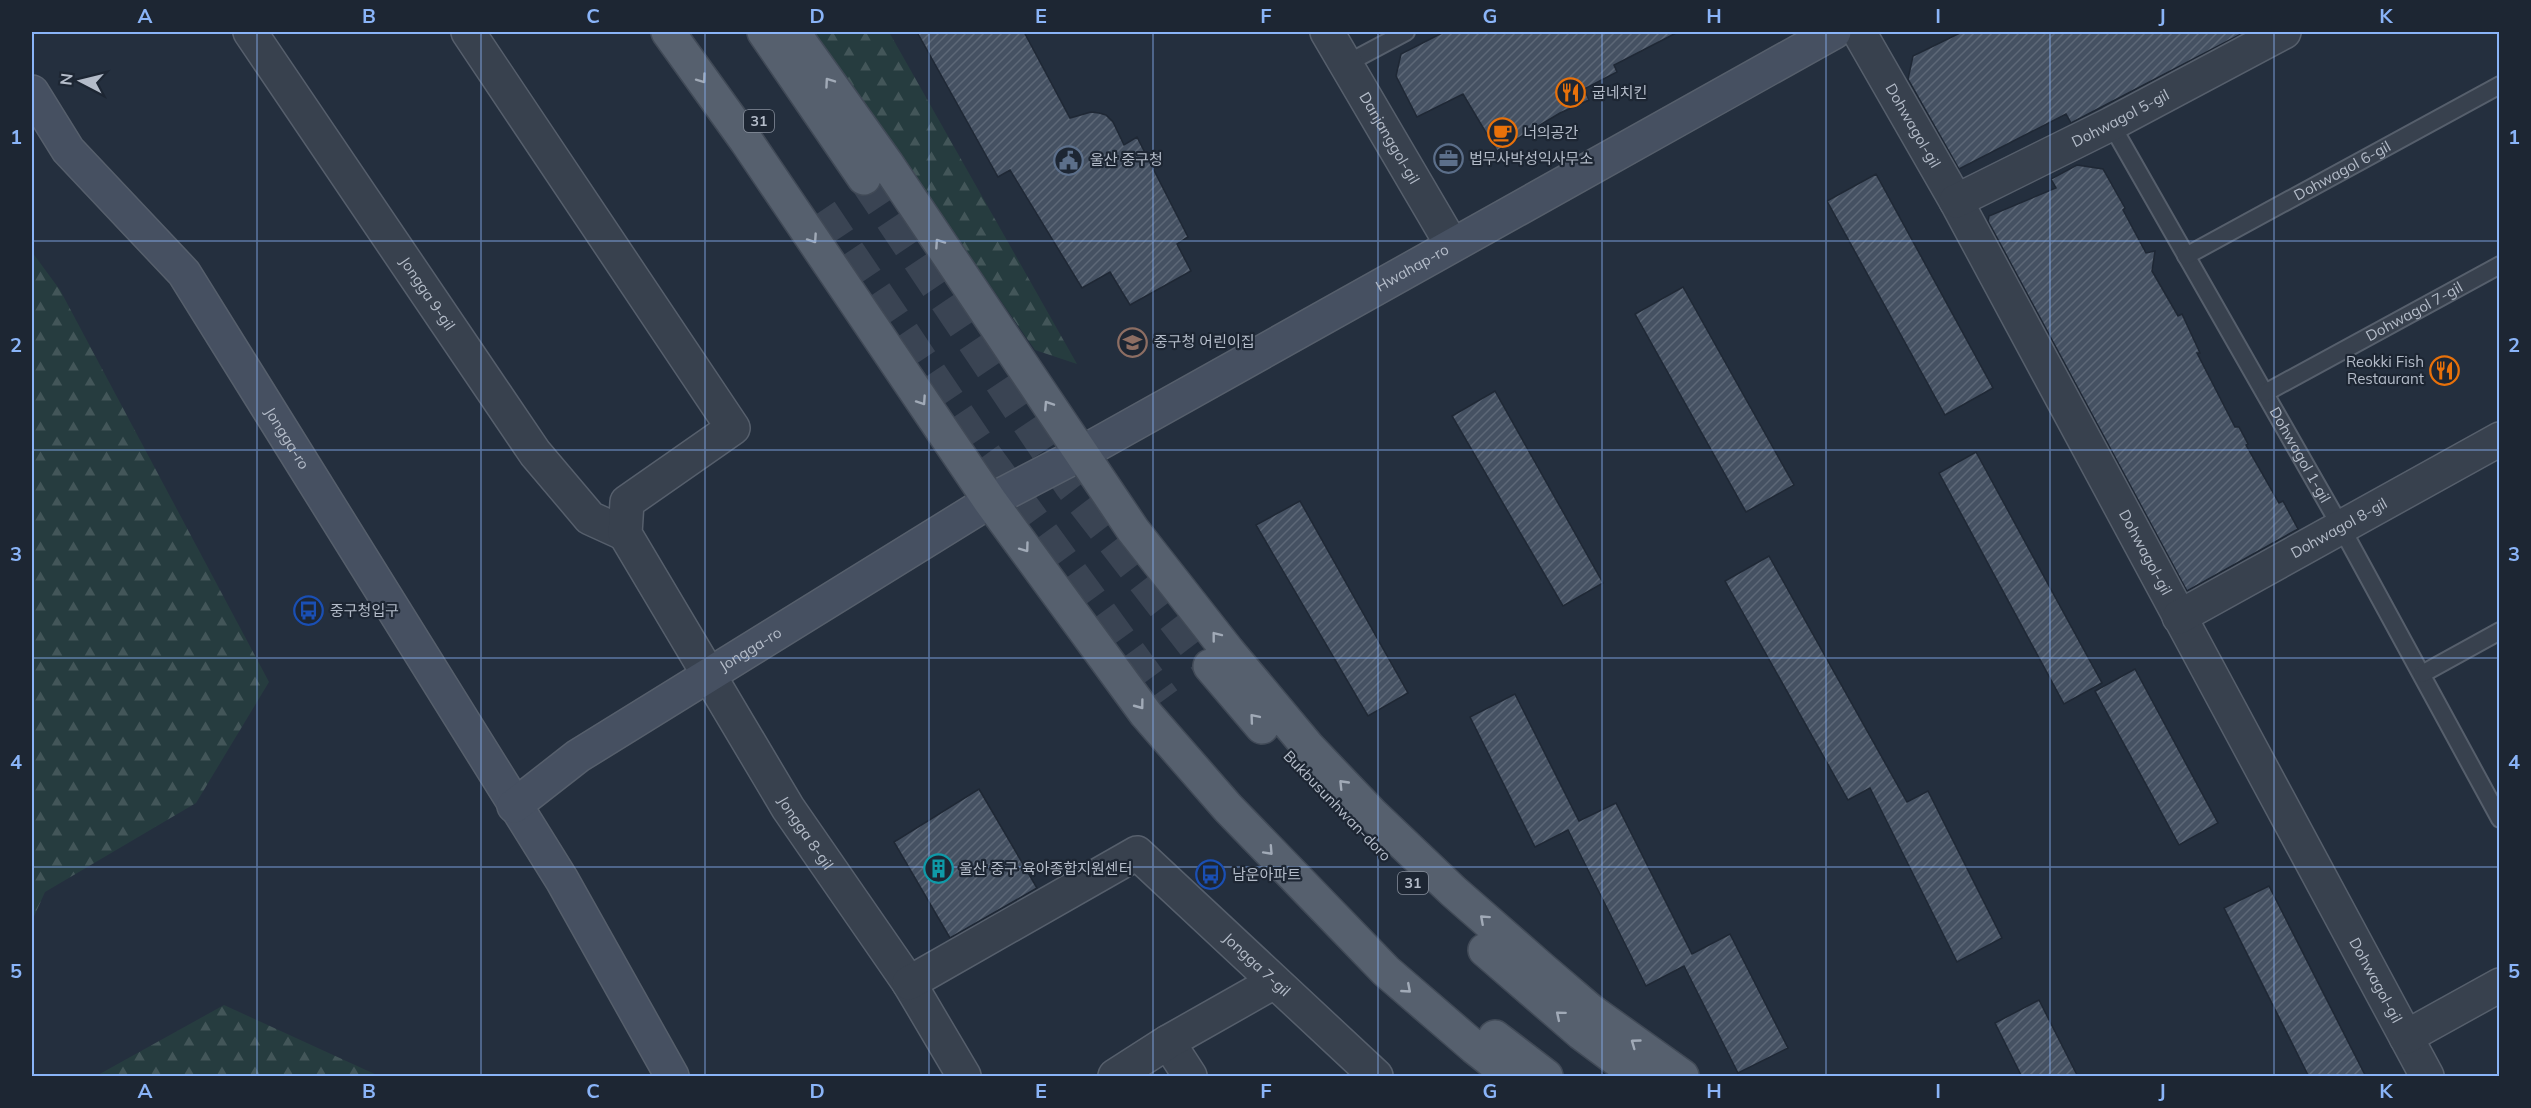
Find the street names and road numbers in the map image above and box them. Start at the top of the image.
street label: Dohwagol-gil [1881,80,1945,171]
street label: Dohwagol 5-gil [2068,85,2172,151]
street label: Danjanggol-gil [1355,88,1424,187]
road number: 31 [744,110,774,132]
street label: Dohwagol 6-gil [2290,136,2394,204]
street label: Hwahap-ro [1372,240,1452,296]
street label: Jongga 9-gil [396,253,459,334]
street label: Dohwagol 7-gil [2362,277,2466,345]
street label: Jongga-ro [261,403,314,473]
street label: Dohwagol 1-gil [2265,403,2335,506]
street label: Dohwagol 8-gil [2287,493,2390,562]
street label: Dohwagol-gil [2115,506,2176,598]
street label: Jongga-ro [715,622,785,675]
street label: Bukbusunhwan-doro [1280,746,1395,865]
street label: Jongga 8-gil [774,792,838,873]
road number: 31 [1398,872,1428,894]
street label: Jongga 7-gil [1219,928,1295,1000]
street label: Dohwagol-gil [2345,934,2407,1026]

